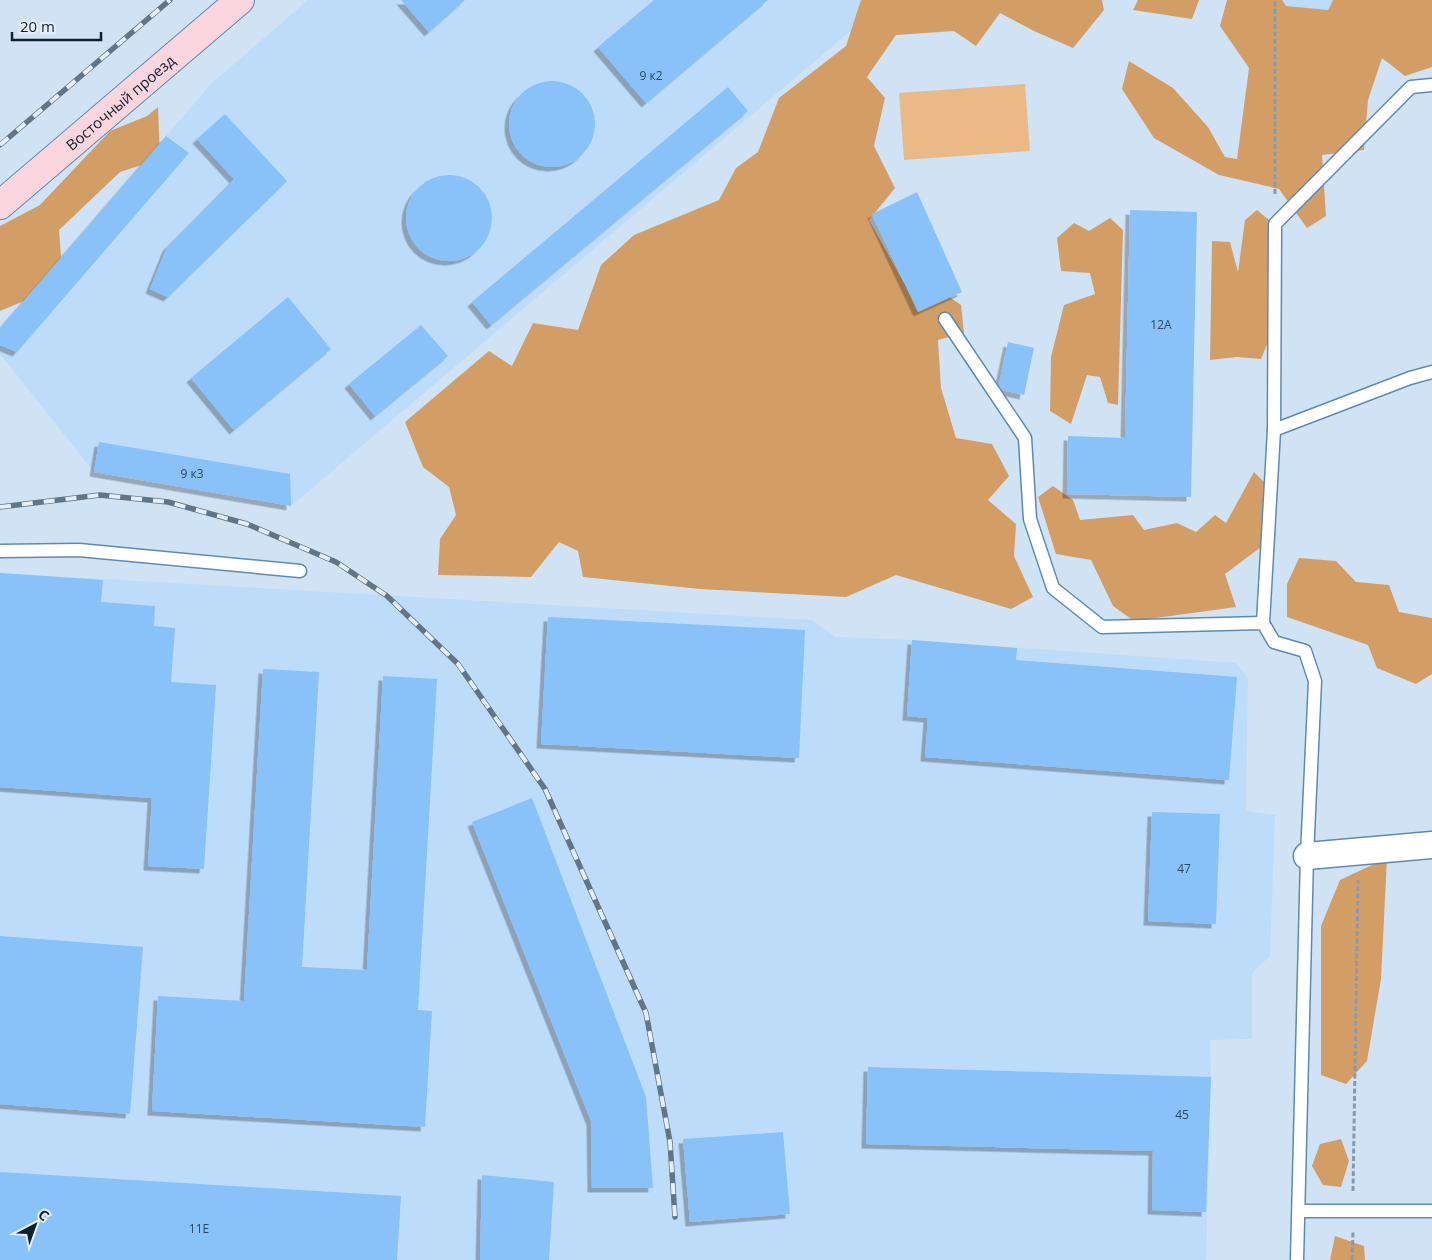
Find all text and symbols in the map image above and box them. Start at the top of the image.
scale bar [12,10,101,42]
text: 20 m [20,16,55,36]
street label: Восточный проезд [61,50,179,155]
house number: 9 к2 [639,67,663,84]
house number: 12А [1150,316,1172,333]
house number: 9 к3 [180,465,204,482]
house number: 47 [1177,860,1191,877]
house number: 45 [1175,1106,1189,1123]
north arrow [10,1200,60,1250]
text: С [34,1205,54,1225]
house number: 11Е [189,1220,209,1237]

